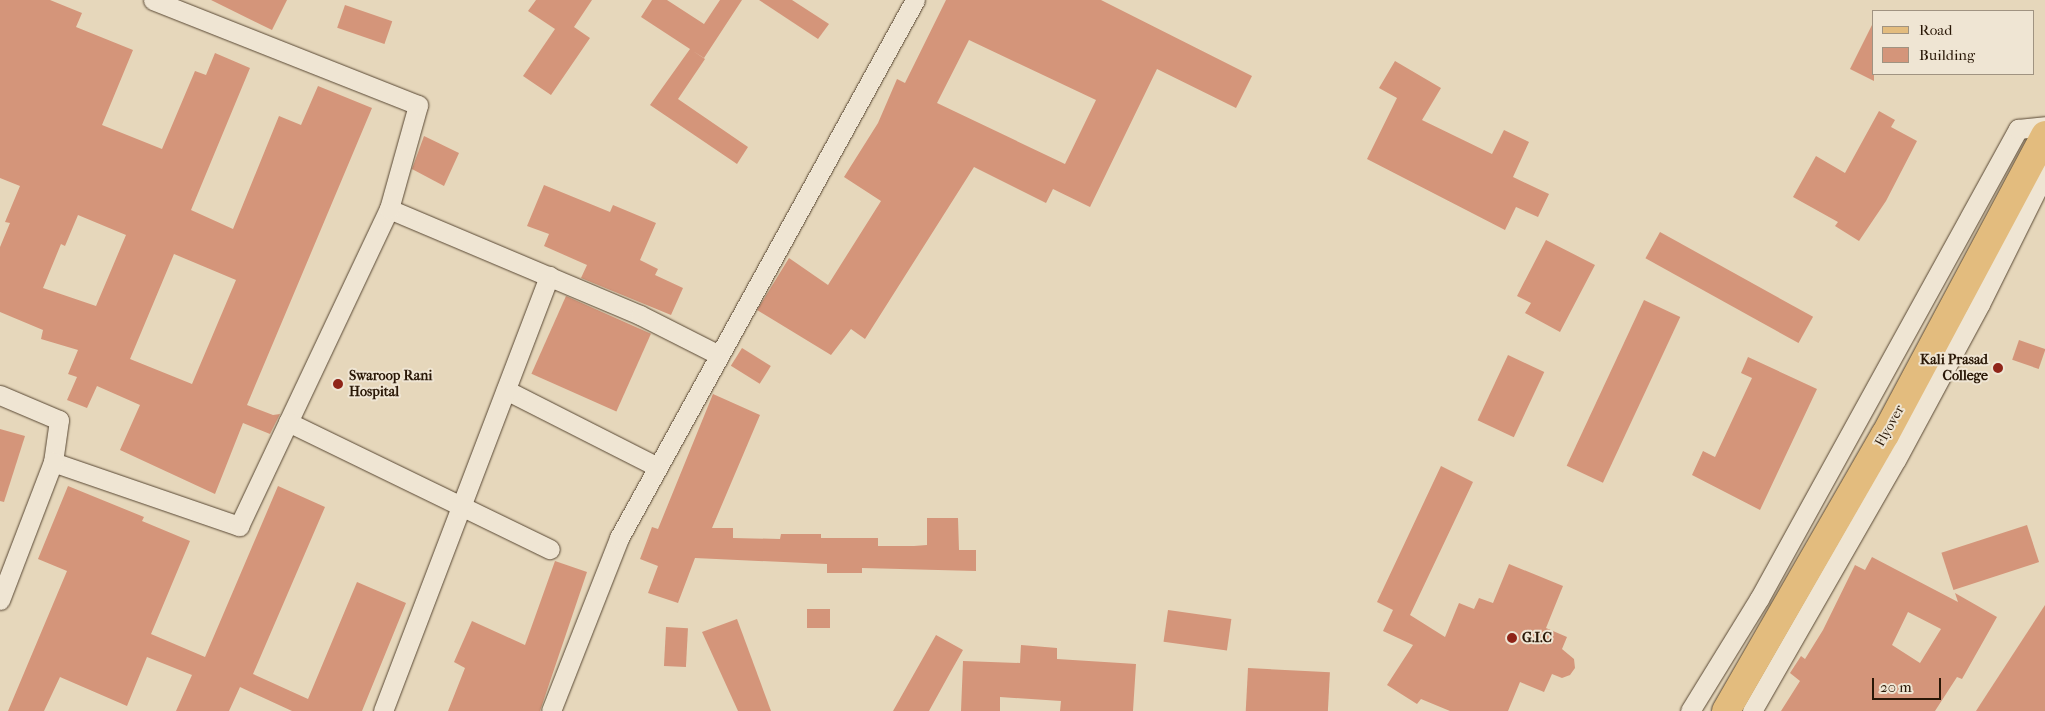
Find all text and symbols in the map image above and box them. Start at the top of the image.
legend [1872,10,2035,75]
text: Road [1919,21,1952,39]
text: Building [1919,46,1975,64]
place label: Kali Prasad College [1920,352,1988,384]
marker: Kali Prasad College [1992,362,2004,374]
place label: Swaroop Rani Hospital [349,368,432,401]
marker: Swaroop Rani Hospital [331,377,345,391]
street label: Flyover [1872,402,1908,450]
place label: G.I.C [1522,630,1552,646]
marker: G.I.C [1506,632,1518,644]
scale bar [1875,668,1944,700]
text: 20 m [1880,678,1912,696]

